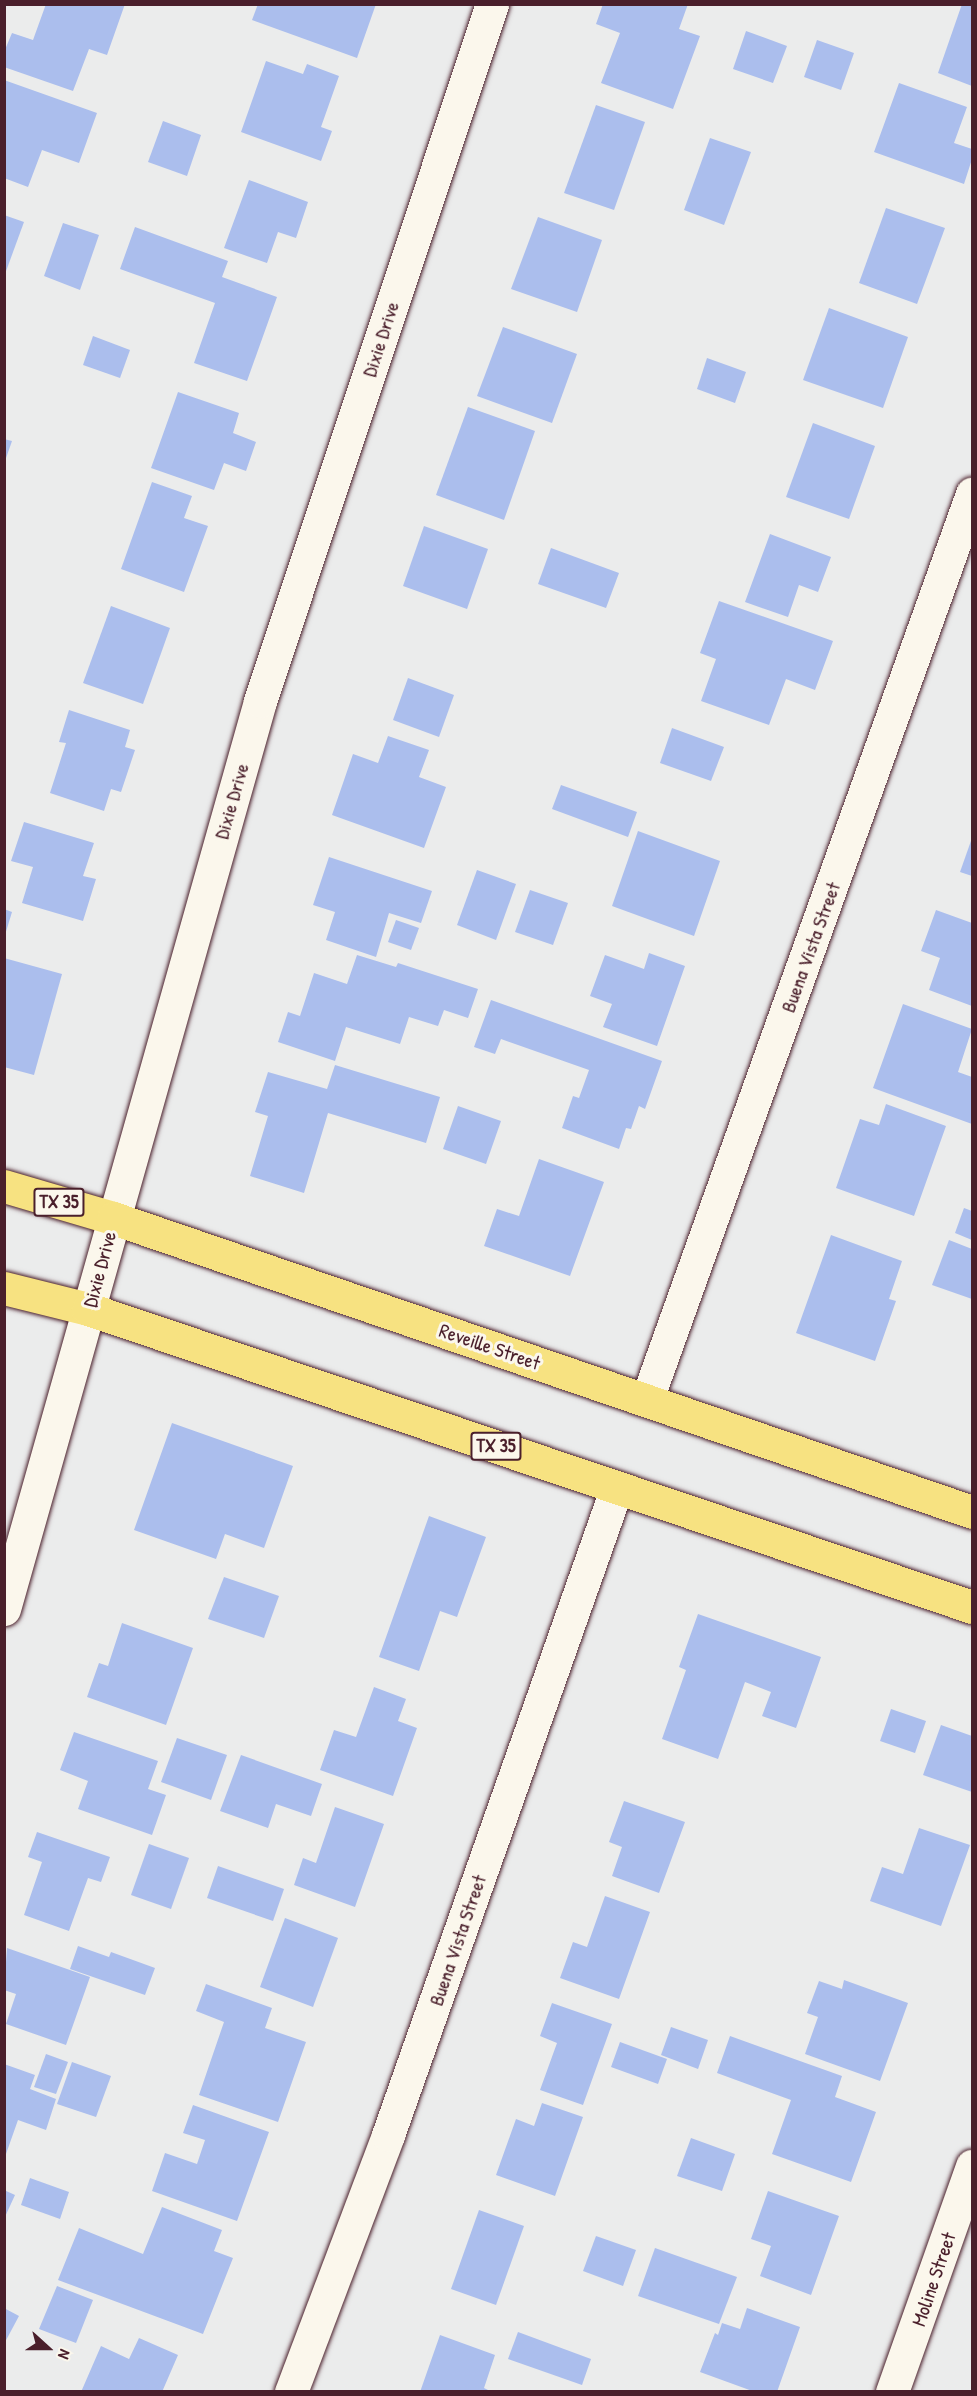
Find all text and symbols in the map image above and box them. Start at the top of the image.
street label: Dixie Drive [357,298,403,380]
street label: Dixie Drive [209,760,253,842]
street label: Buena Vista Street [775,879,845,1015]
road number: TX 35 [32,1187,86,1217]
street label: Dixie Drive [77,1228,121,1310]
street label: Reveille Street [436,1318,544,1374]
road number: TX 35 [469,1431,523,1461]
street label: Buena Vista Street [423,1871,491,2009]
street label: Moline Street [906,2229,960,2329]
north arrow [18,2318,78,2378]
text: N [53,2347,77,2362]

